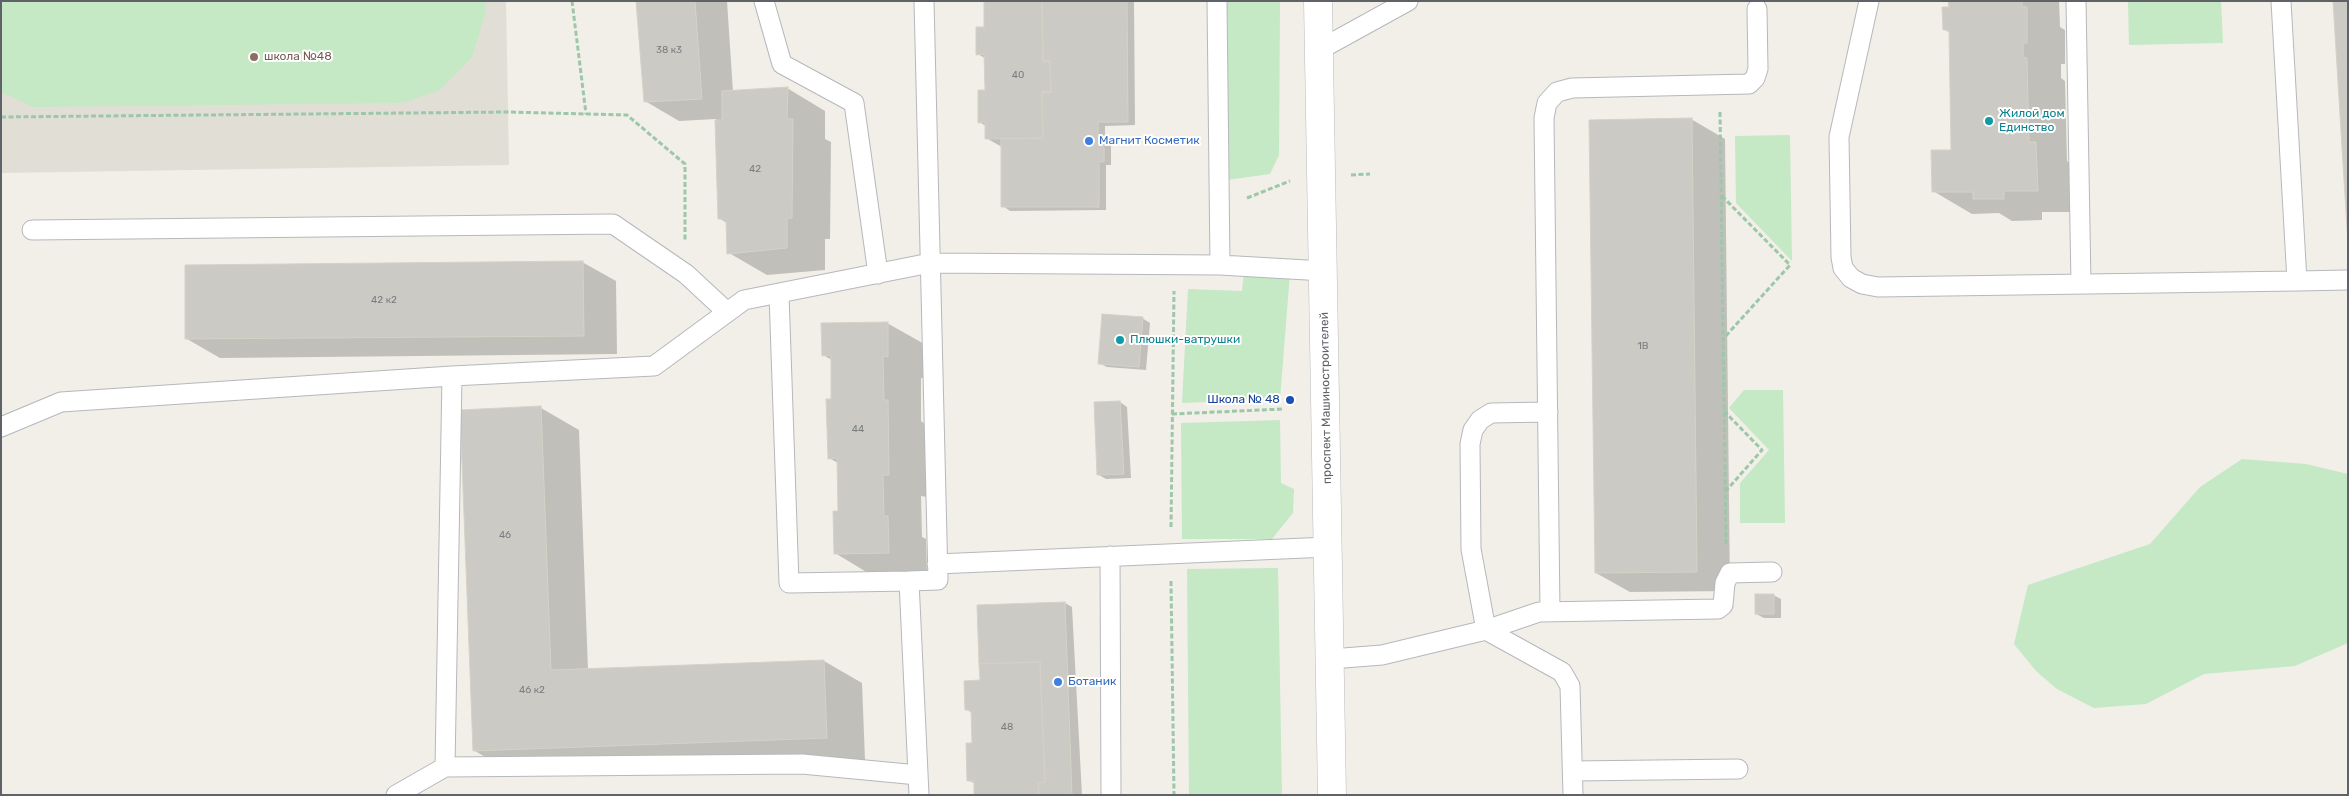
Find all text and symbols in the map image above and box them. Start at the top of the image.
house number: 38 к3 [656,44,682,56]
place label: школа №48 [264,50,332,64]
marker: школа №48 [248,51,260,63]
house number: 40 [1012,69,1024,81]
place label: Жилой дом Единство [1999,107,2065,135]
marker: Жилой дом Единство [1983,115,1995,127]
place label: Магнит Косметик [1099,134,1200,148]
marker: Магнит Косметик [1083,135,1095,147]
house number: 42 [749,163,761,175]
house number: 42 к2 [371,294,397,306]
street label: проспект Машиностроителей [1317,312,1335,484]
place label: Плюшки-ватрушки [1130,333,1240,347]
marker: Плюшки-ватрушки [1114,334,1126,346]
house number: 1В [1638,340,1648,352]
place label: Школа № 48 [1207,393,1280,407]
marker: Школа № 48 [1284,394,1296,406]
house number: 44 [852,423,864,435]
house number: 46 [499,529,511,541]
place label: Ботаник [1068,675,1116,689]
marker: Ботаник [1052,676,1064,688]
house number: 46 к2 [519,684,545,696]
house number: 48 [1001,721,1013,733]

